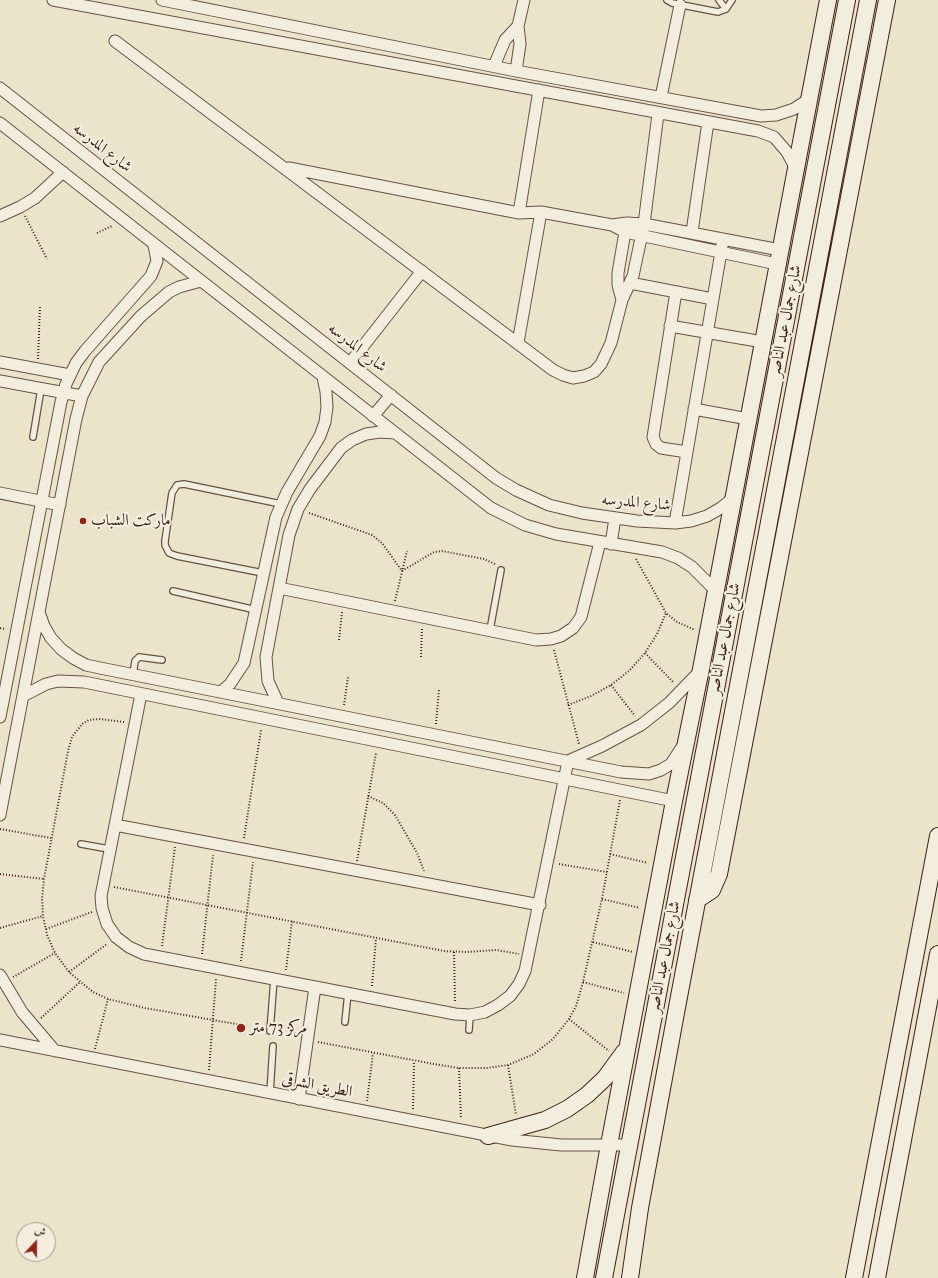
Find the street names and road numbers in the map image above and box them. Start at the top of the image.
street label: شارع المدرسه [69,119,135,177]
street label: شارع جمال عبد الناصر [766,264,806,378]
street label: شارع المدرسه [324,319,390,377]
street label: شارع المدرسه [601,490,671,516]
street label: شارع جمال عبد الناصر [705,582,745,696]
street label: شارع جمال عبد الناصر [645,900,685,1014]
street label: الطريق الشرقى [280,1070,354,1102]

